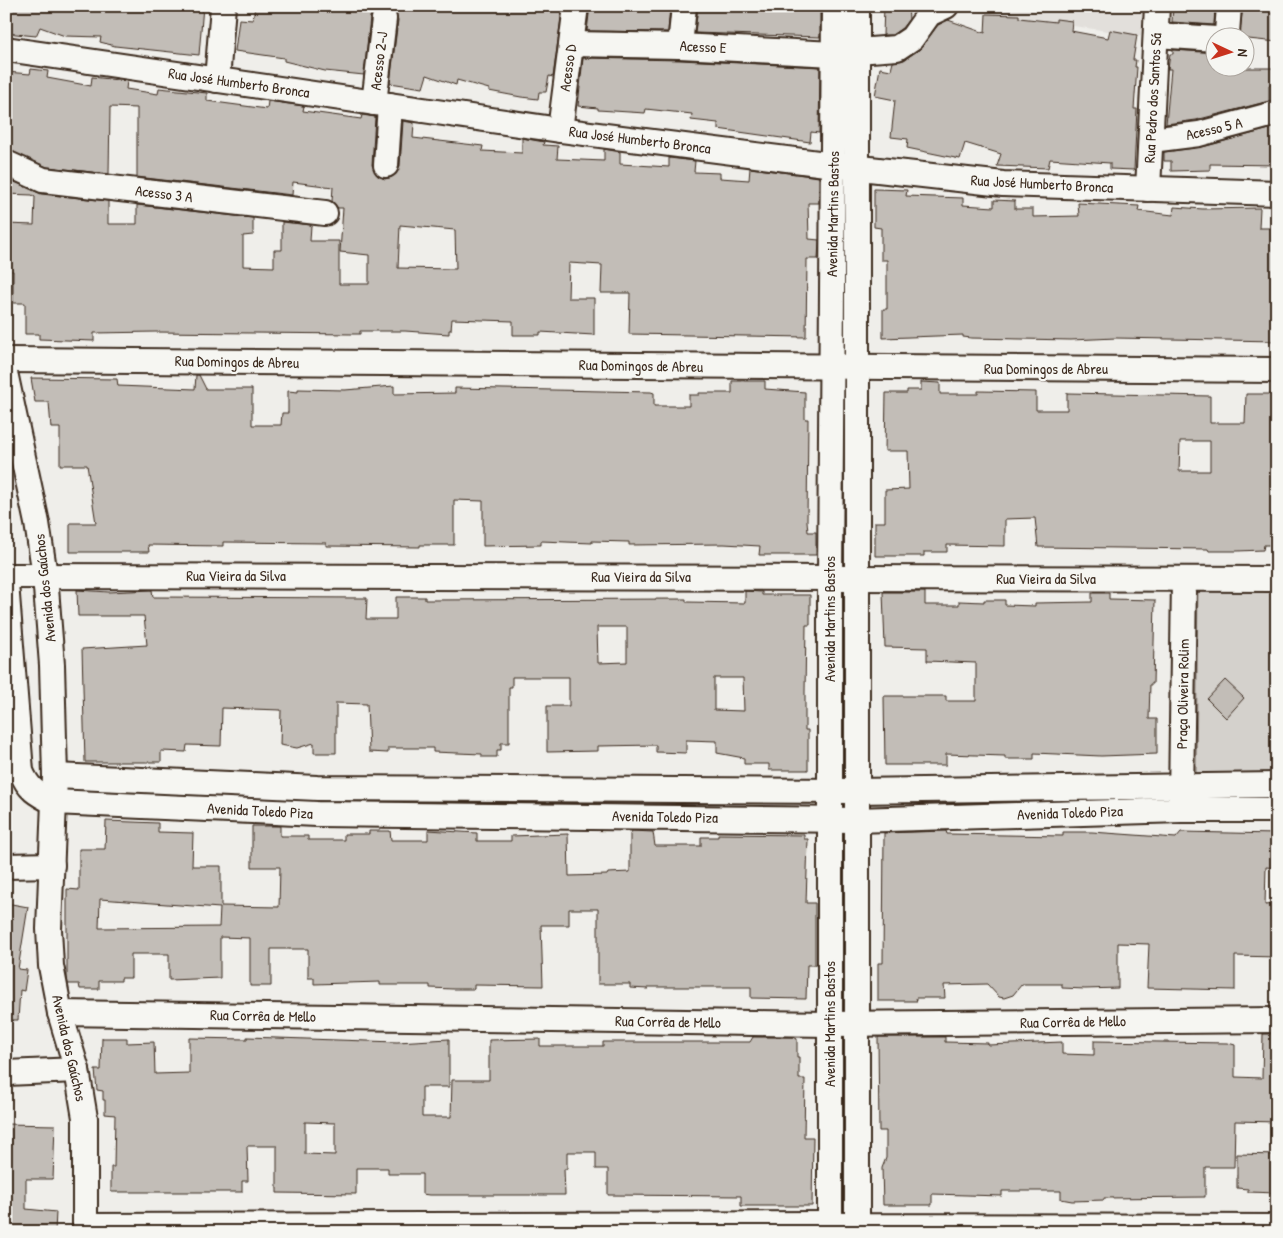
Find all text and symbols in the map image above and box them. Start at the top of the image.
north arrow [1206,28,1256,78]
street label: Acesso 2-J [364,30,393,91]
street label: Rua Pedro dos Santos Sá [1139,32,1166,164]
street label: Acesso E [679,35,727,58]
street label: Acesso D [554,42,581,93]
text: N [1234,49,1253,58]
street label: Rua José Humberto Bronca [167,62,311,103]
street label: Acesso 5 A [1184,112,1245,145]
street label: Rua José Humberto Bronca [568,120,712,159]
street label: Avenida Martins Bastos [821,151,844,277]
street label: Rua José Humberto Bronca [970,169,1114,198]
street label: Acesso 3 A [134,180,195,208]
street label: Rua Domingos de Abreu [175,350,299,373]
street label: Rua Domingos de Abreu [579,354,703,377]
street label: Rua Domingos de Abreu [984,358,1108,379]
street label: Avenida dos Gaúchos [28,533,61,643]
street label: Avenida Martins Bastos [819,556,840,682]
street label: Rua Vieira da Silva [186,565,286,586]
street label: Rua Vieira da Silva [591,566,691,587]
street label: Rua Vieira da Silva [996,568,1096,589]
street label: Praça Oliveira Rolim [1171,639,1194,749]
street label: Avenida Toledo Piza [207,797,314,824]
street label: Avenida Toledo Piza [1017,800,1123,825]
street label: Avenida Toledo Piza [612,805,718,828]
street label: Avenida Martins Bastos [819,961,840,1087]
street label: Avenida dos Gaúchos [47,993,92,1103]
street label: Rua Corrêa de Mello [210,1004,316,1027]
street label: Rua Corrêa de Mello [615,1010,721,1033]
street label: Rua Corrêa de Mello [1020,1010,1126,1033]

